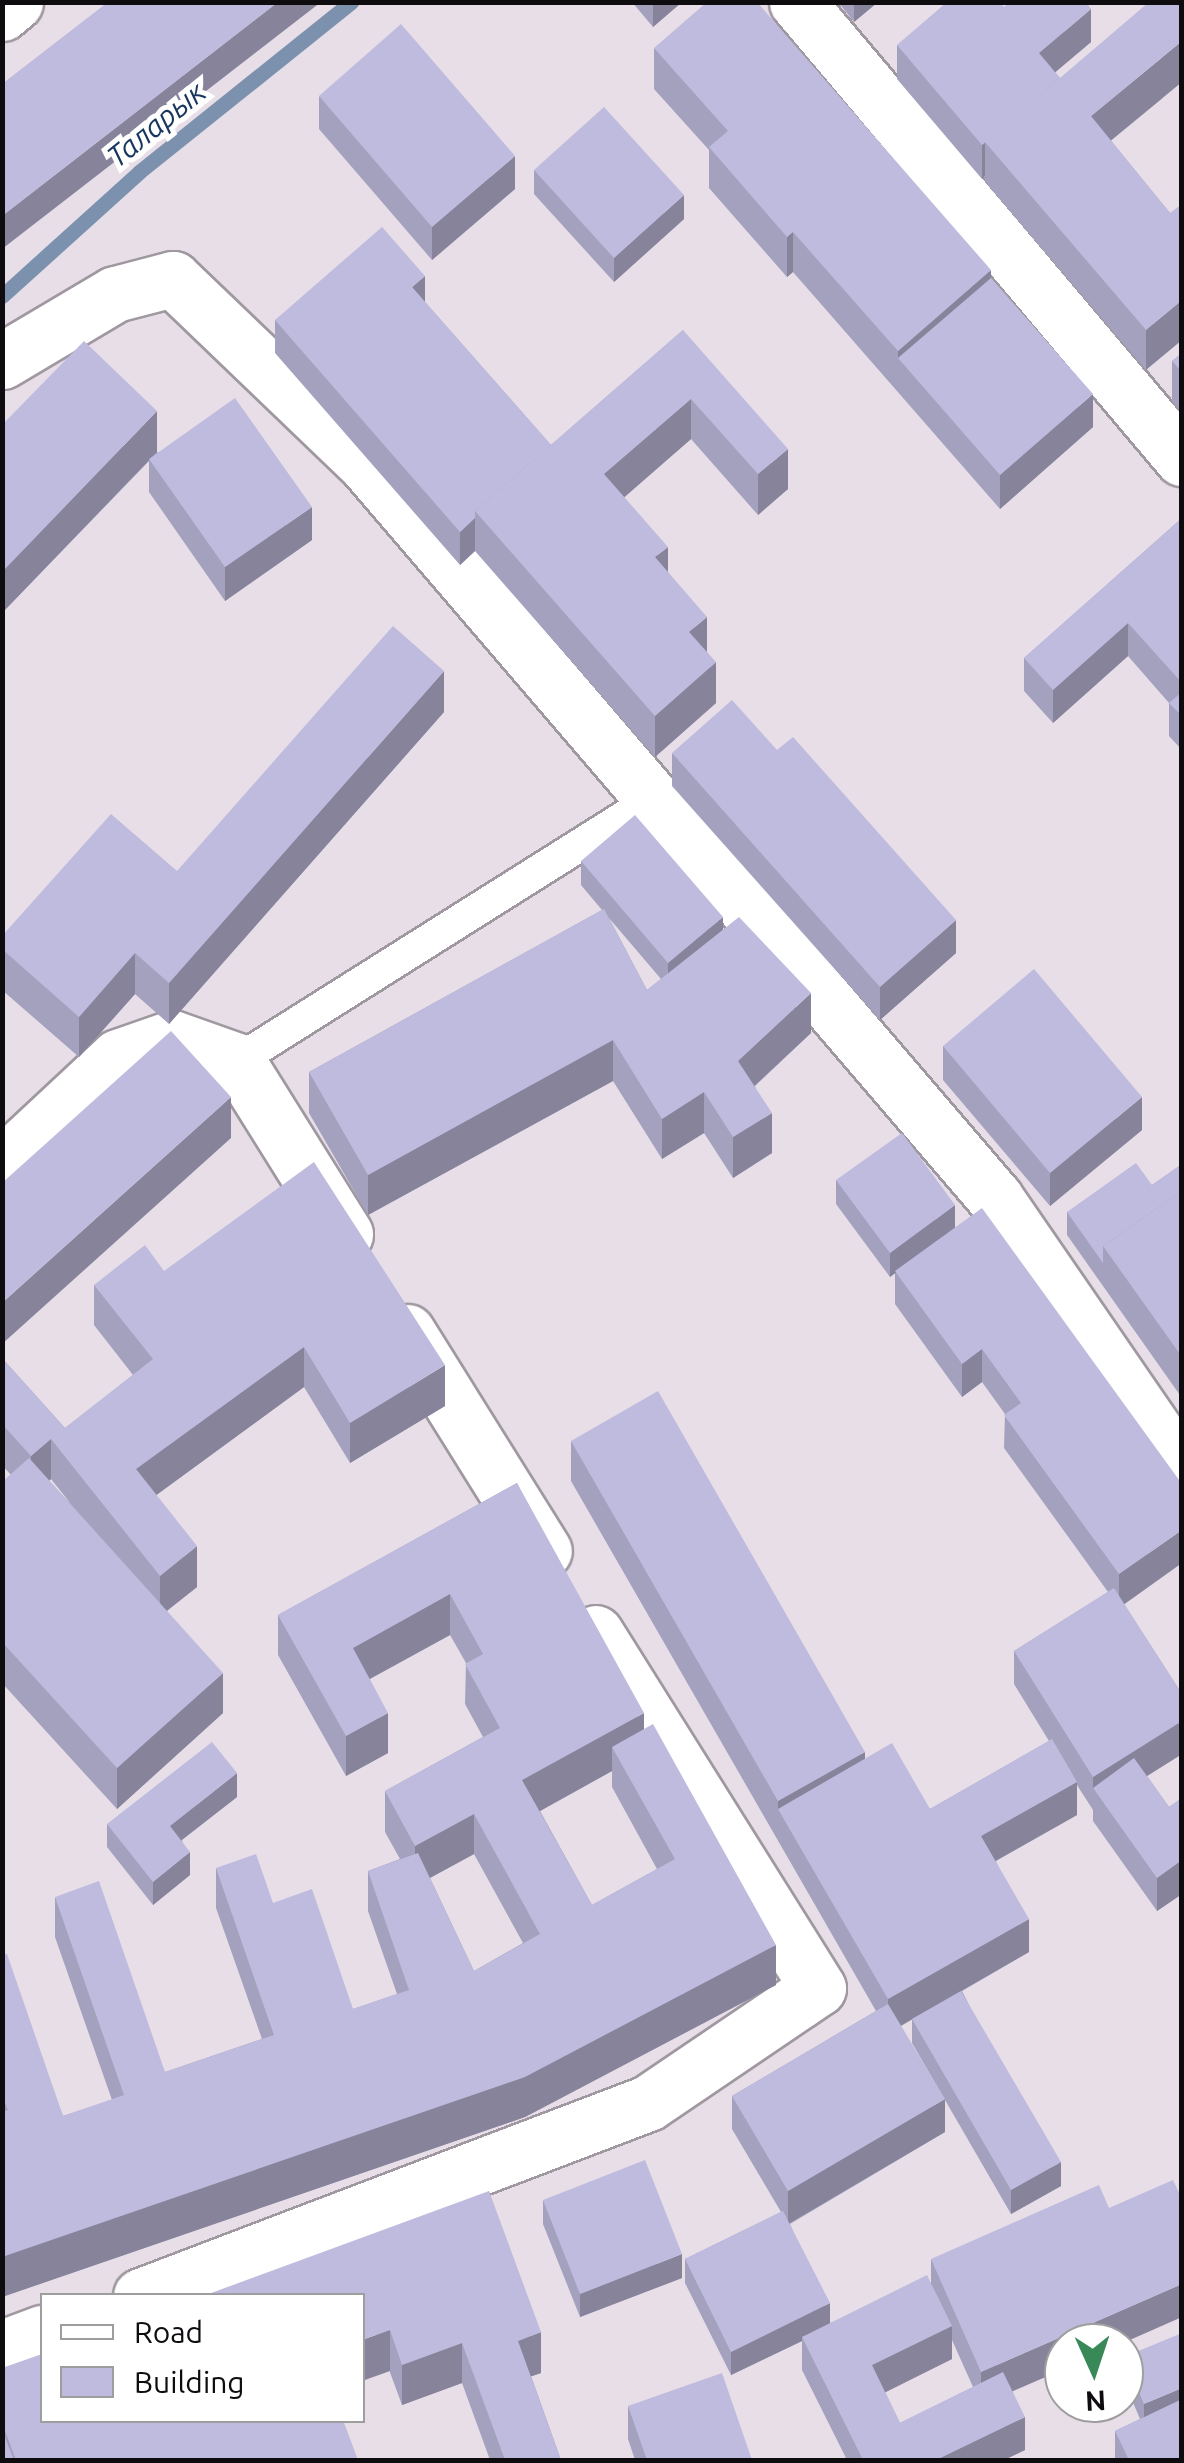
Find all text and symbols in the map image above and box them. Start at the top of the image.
water label: Таларык [99,73,213,175]
legend [40,2293,365,2423]
text: Road [134,2315,203,2349]
north arrow [1044,2323,1144,2423]
text: Building [134,2365,245,2399]
text: N [1084,2385,1107,2417]

